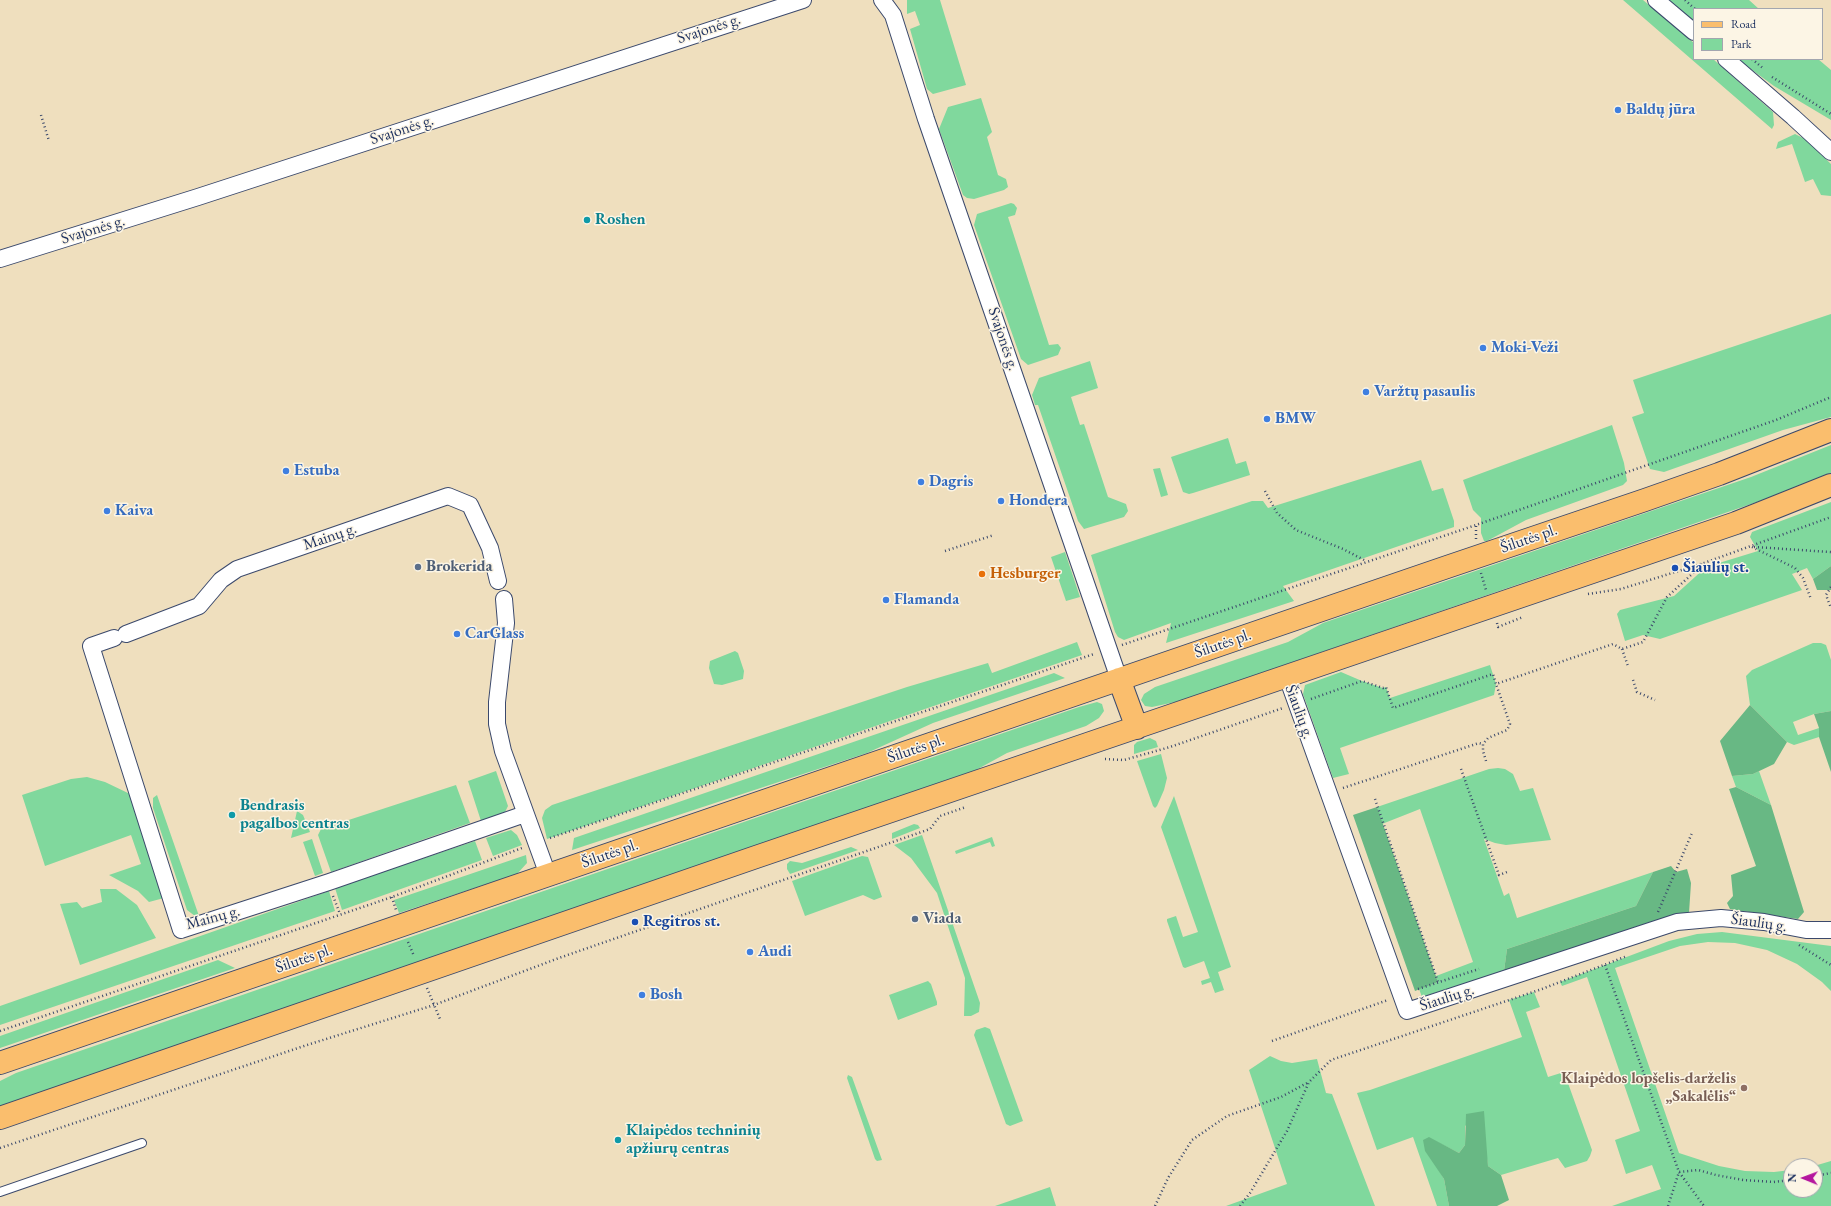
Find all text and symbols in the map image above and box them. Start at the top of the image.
legend [1693,8,1823,60]
street label: Svajonės g. [675,10,743,48]
text: Road [1731,16,1756,32]
text: Park [1731,36,1751,52]
place label: Baldų jūra [1626,100,1695,120]
marker: Baldų jūra [1613,105,1623,115]
street label: Svajonės g. [368,111,436,149]
place label: Roshen [595,210,646,230]
street label: Svajonės g. [59,211,127,249]
marker: Roshen [582,215,592,225]
street label: Svajonės g. [983,305,1023,373]
place label: Moki-Veži [1491,338,1559,358]
marker: Moki-Veži [1478,343,1488,353]
place label: Varžtų pasaulis [1374,382,1475,402]
marker: Varžtų pasaulis [1361,387,1371,397]
place label: BMW [1275,409,1316,429]
marker: BMW [1262,414,1272,424]
place label: Estuba [294,461,339,481]
marker: Estuba [281,466,291,476]
place label: Dagris [929,472,973,492]
marker: Dagris [916,477,926,487]
place label: Hondera [1009,491,1068,511]
marker: Hondera [996,496,1006,506]
place label: Kaiva [115,501,153,521]
marker: Kaiva [102,506,112,516]
street label: Mainų g. [301,519,359,555]
street label: Šilutės pl. [1498,520,1560,558]
place label: Brokerida [426,557,493,577]
place label: Šiaulių st. [1683,558,1749,578]
marker: Brokerida [413,562,423,572]
marker: Šiaulių st. [1670,563,1680,573]
place label: Hesburger [990,564,1061,584]
marker: Hesburger [977,569,987,579]
place label: Flamanda [894,590,959,610]
marker: Flamanda [881,595,891,605]
place label: CarGlass [465,624,524,644]
street label: Šilutės pl. [1192,625,1254,663]
marker: CarGlass [452,629,462,639]
street label: Šiaulių g. [1280,682,1318,742]
street label: Šilutės pl. [885,730,947,768]
place label: Bendrasis pagalbos centras [240,796,349,834]
marker: Bendrasis pagalbos centras [227,810,237,820]
street label: Šilutės pl. [579,835,641,873]
street label: Mainų g. [184,902,242,934]
place label: Viada [923,909,961,929]
street label: Šiaulių g. [1730,910,1788,936]
place label: Regitros st. [643,912,720,932]
marker: Viada [910,914,920,924]
marker: Regitros st. [630,917,640,927]
street label: Šilutės pl. [273,940,335,978]
place label: Audi [758,942,792,962]
marker: Audi [745,947,755,957]
street label: Šiaulių g. [1417,980,1477,1016]
place label: Bosh [650,985,683,1005]
marker: Bosh [637,990,647,1000]
place label: Klaipėdos lopšelis-darželis „Sakalėlis“ [1561,1069,1736,1107]
marker: Klaipėdos lopšelis-darželis „Sakalėlis“ [1739,1083,1749,1093]
place label: Klaipėdos techninių apžiurų centras [626,1121,761,1159]
marker: Klaipėdos techninių apžiurų centras [613,1135,623,1145]
north arrow [1783,1158,1823,1198]
text: N [1785,1173,1799,1182]

